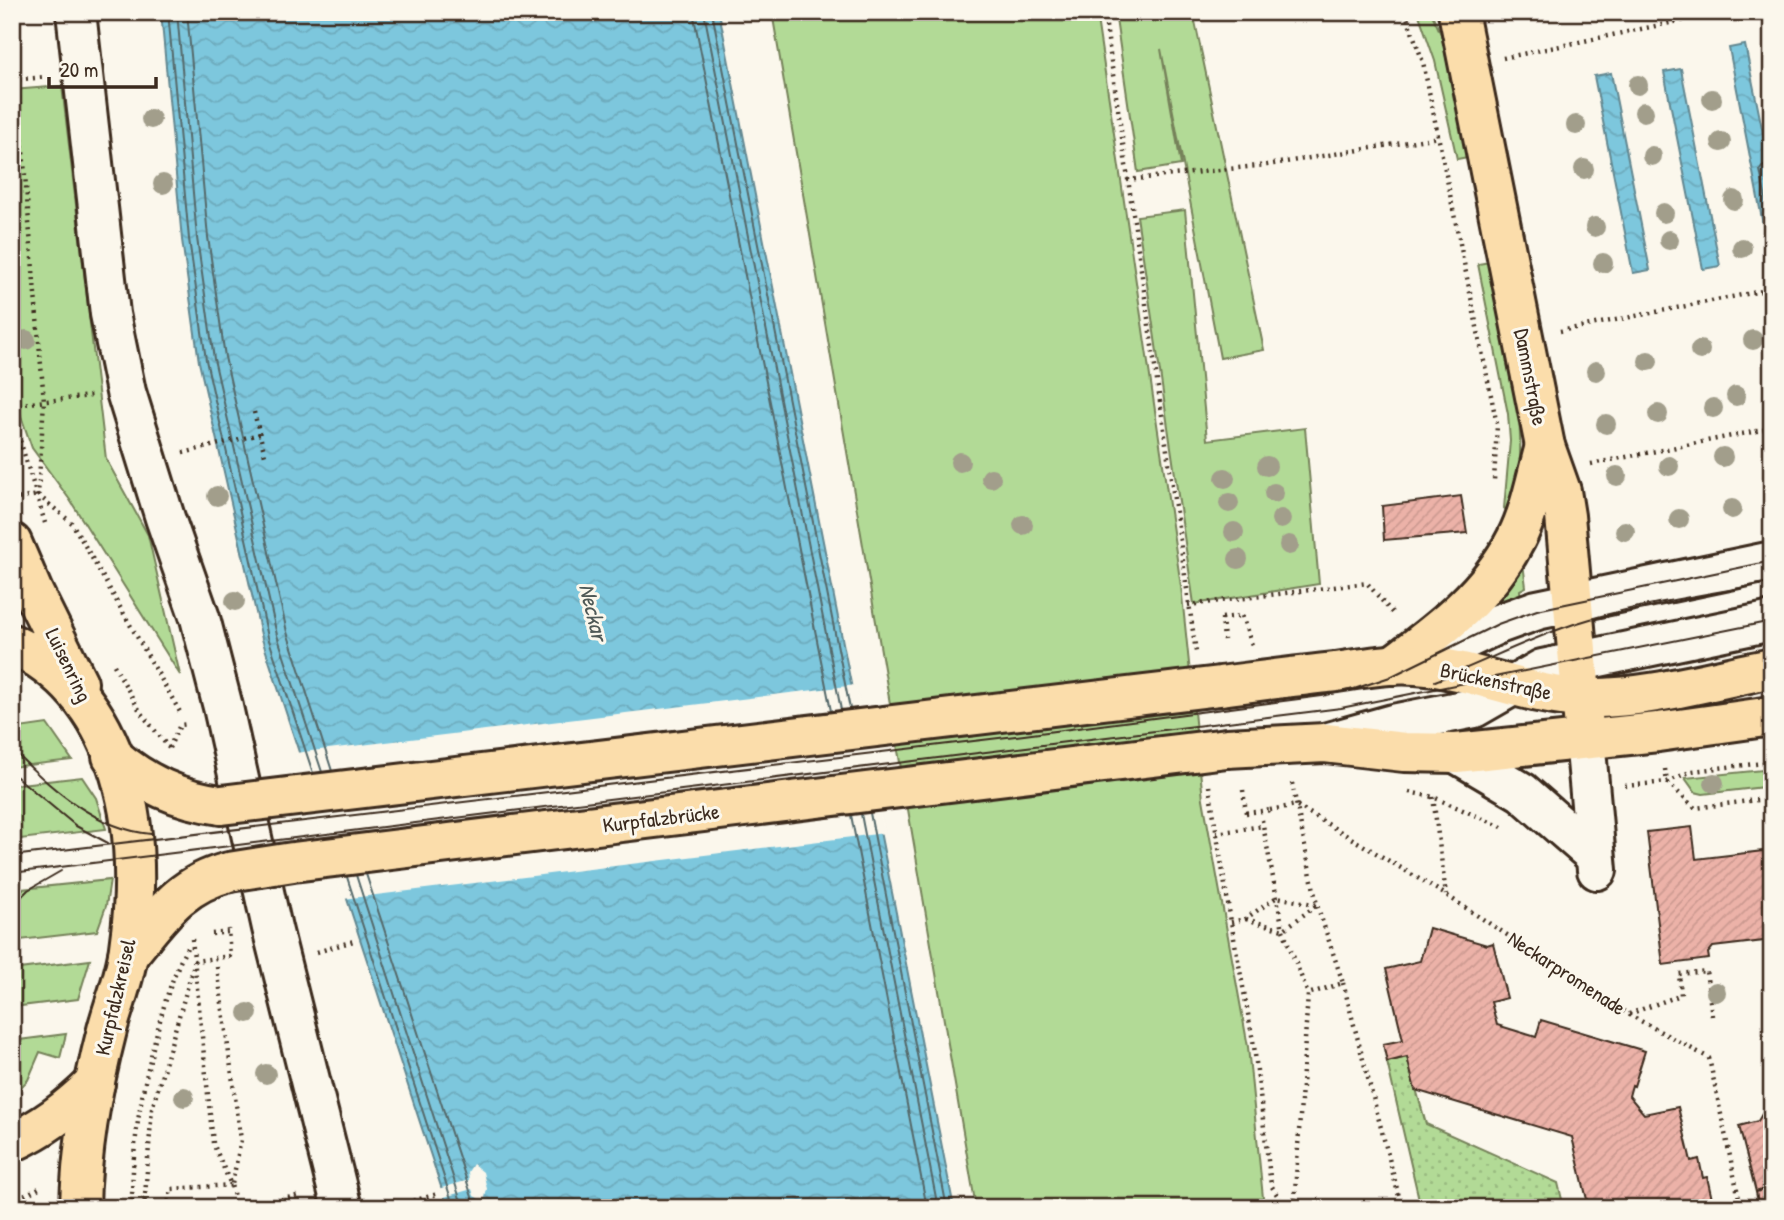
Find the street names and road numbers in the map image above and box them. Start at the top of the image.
street label: Dammstraße [1507,326,1555,428]
street label: Luisenring [39,623,99,707]
street label: Brückenstraße [1438,655,1554,707]
street label: Kurpfalzbrücke [601,796,721,840]
street label: Neckarpromenade [1502,924,1632,1022]
street label: Kurpfalzkreisel [88,936,143,1058]

